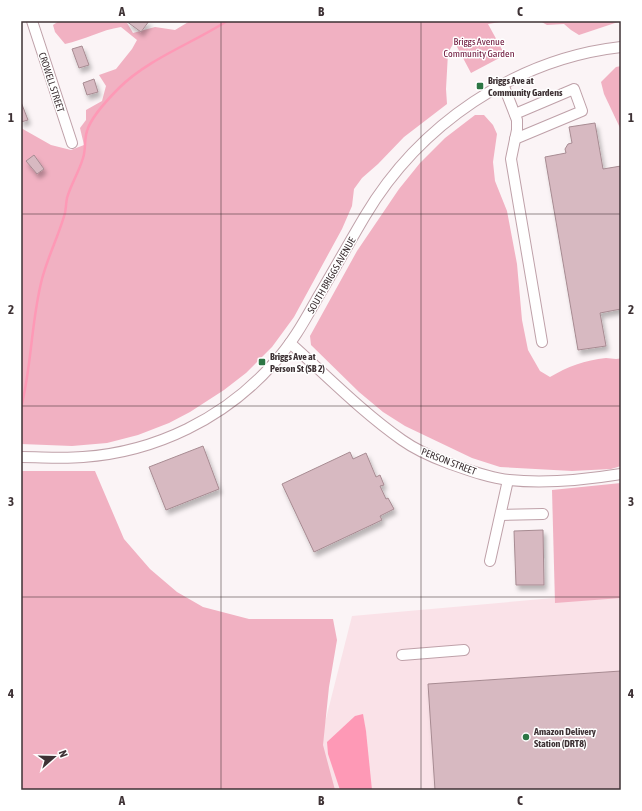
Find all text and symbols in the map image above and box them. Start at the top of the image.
text: A [118,4,126,19]
text: B [318,4,325,19]
text: C [517,4,523,19]
park label: Briggs Avenue Community Garden [444,36,515,59]
street label: CROWELL STREET [37,51,67,114]
place label: Briggs Ave at Community Gardens [488,75,563,98]
marker: Briggs Ave at Community Gardens [475,81,485,91]
text: 1 [8,110,14,125]
text: 1 [628,110,634,125]
street label: SOUTH BRIGGS AVENUE [305,235,358,315]
text: 2 [8,302,14,317]
text: 2 [628,302,634,317]
place label: Briggs Ave at Person St (SB 2) [270,351,325,374]
marker: Briggs Ave at Person St (SB 2) [257,357,267,367]
street label: PERSON STREET [420,446,478,477]
text: 3 [8,494,14,509]
text: 3 [628,494,634,509]
text: 4 [7,686,14,701]
text: 4 [627,686,634,701]
place label: Amazon Delivery Station (DRT8) [533,726,597,749]
marker: Amazon Delivery Station (DRT8) [521,732,531,742]
north arrow [34,737,74,777]
text: N [57,748,70,759]
text: A [118,793,126,808]
text: B [318,793,325,808]
text: C [517,793,523,808]

